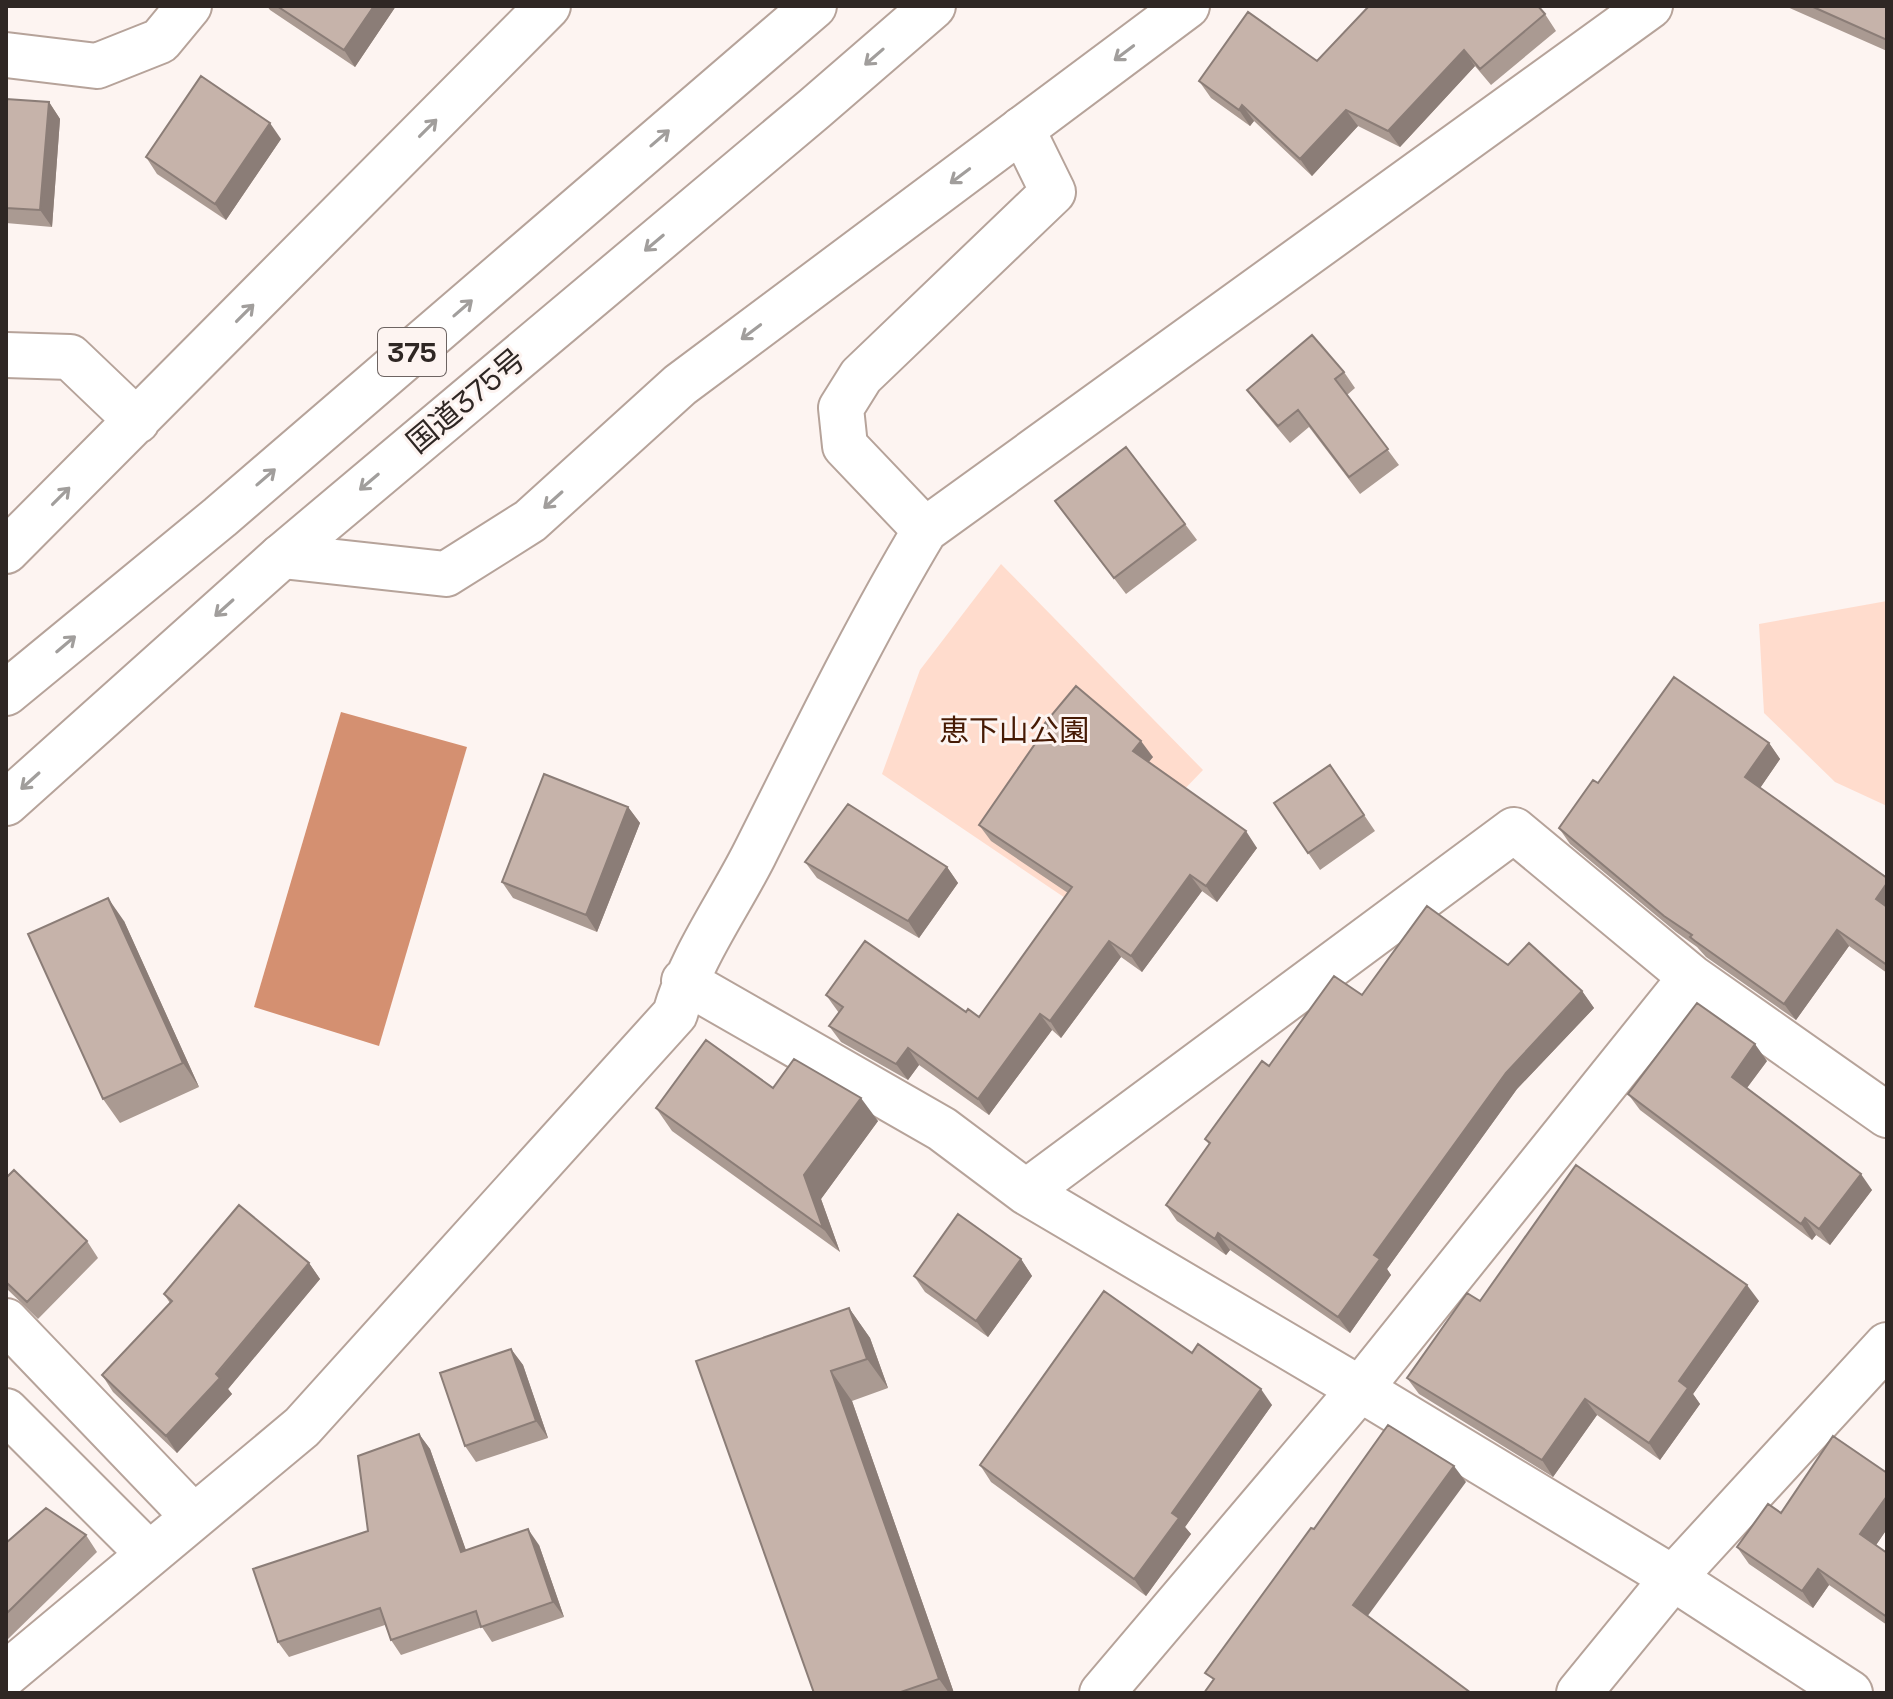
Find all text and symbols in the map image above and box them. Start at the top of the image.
one-way arrow [1114,44,1136,61]
one-way arrow [864,48,884,66]
one-way arrow [418,119,437,138]
one-way arrow [650,130,670,148]
one-way arrow [950,167,971,184]
one-way arrow [644,234,665,252]
one-way arrow [453,299,473,317]
one-way arrow [235,303,255,323]
one-way arrow [741,323,763,340]
road number: 375 [378,328,446,376]
street label: 国道375号 [398,340,533,462]
one-way arrow [255,469,276,487]
one-way arrow [359,473,380,491]
one-way arrow [51,487,70,506]
one-way arrow [544,490,564,508]
one-way arrow [214,598,234,617]
one-way arrow [55,635,76,653]
park label: 恵下山公園 [939,711,1089,750]
one-way arrow [21,772,41,790]

